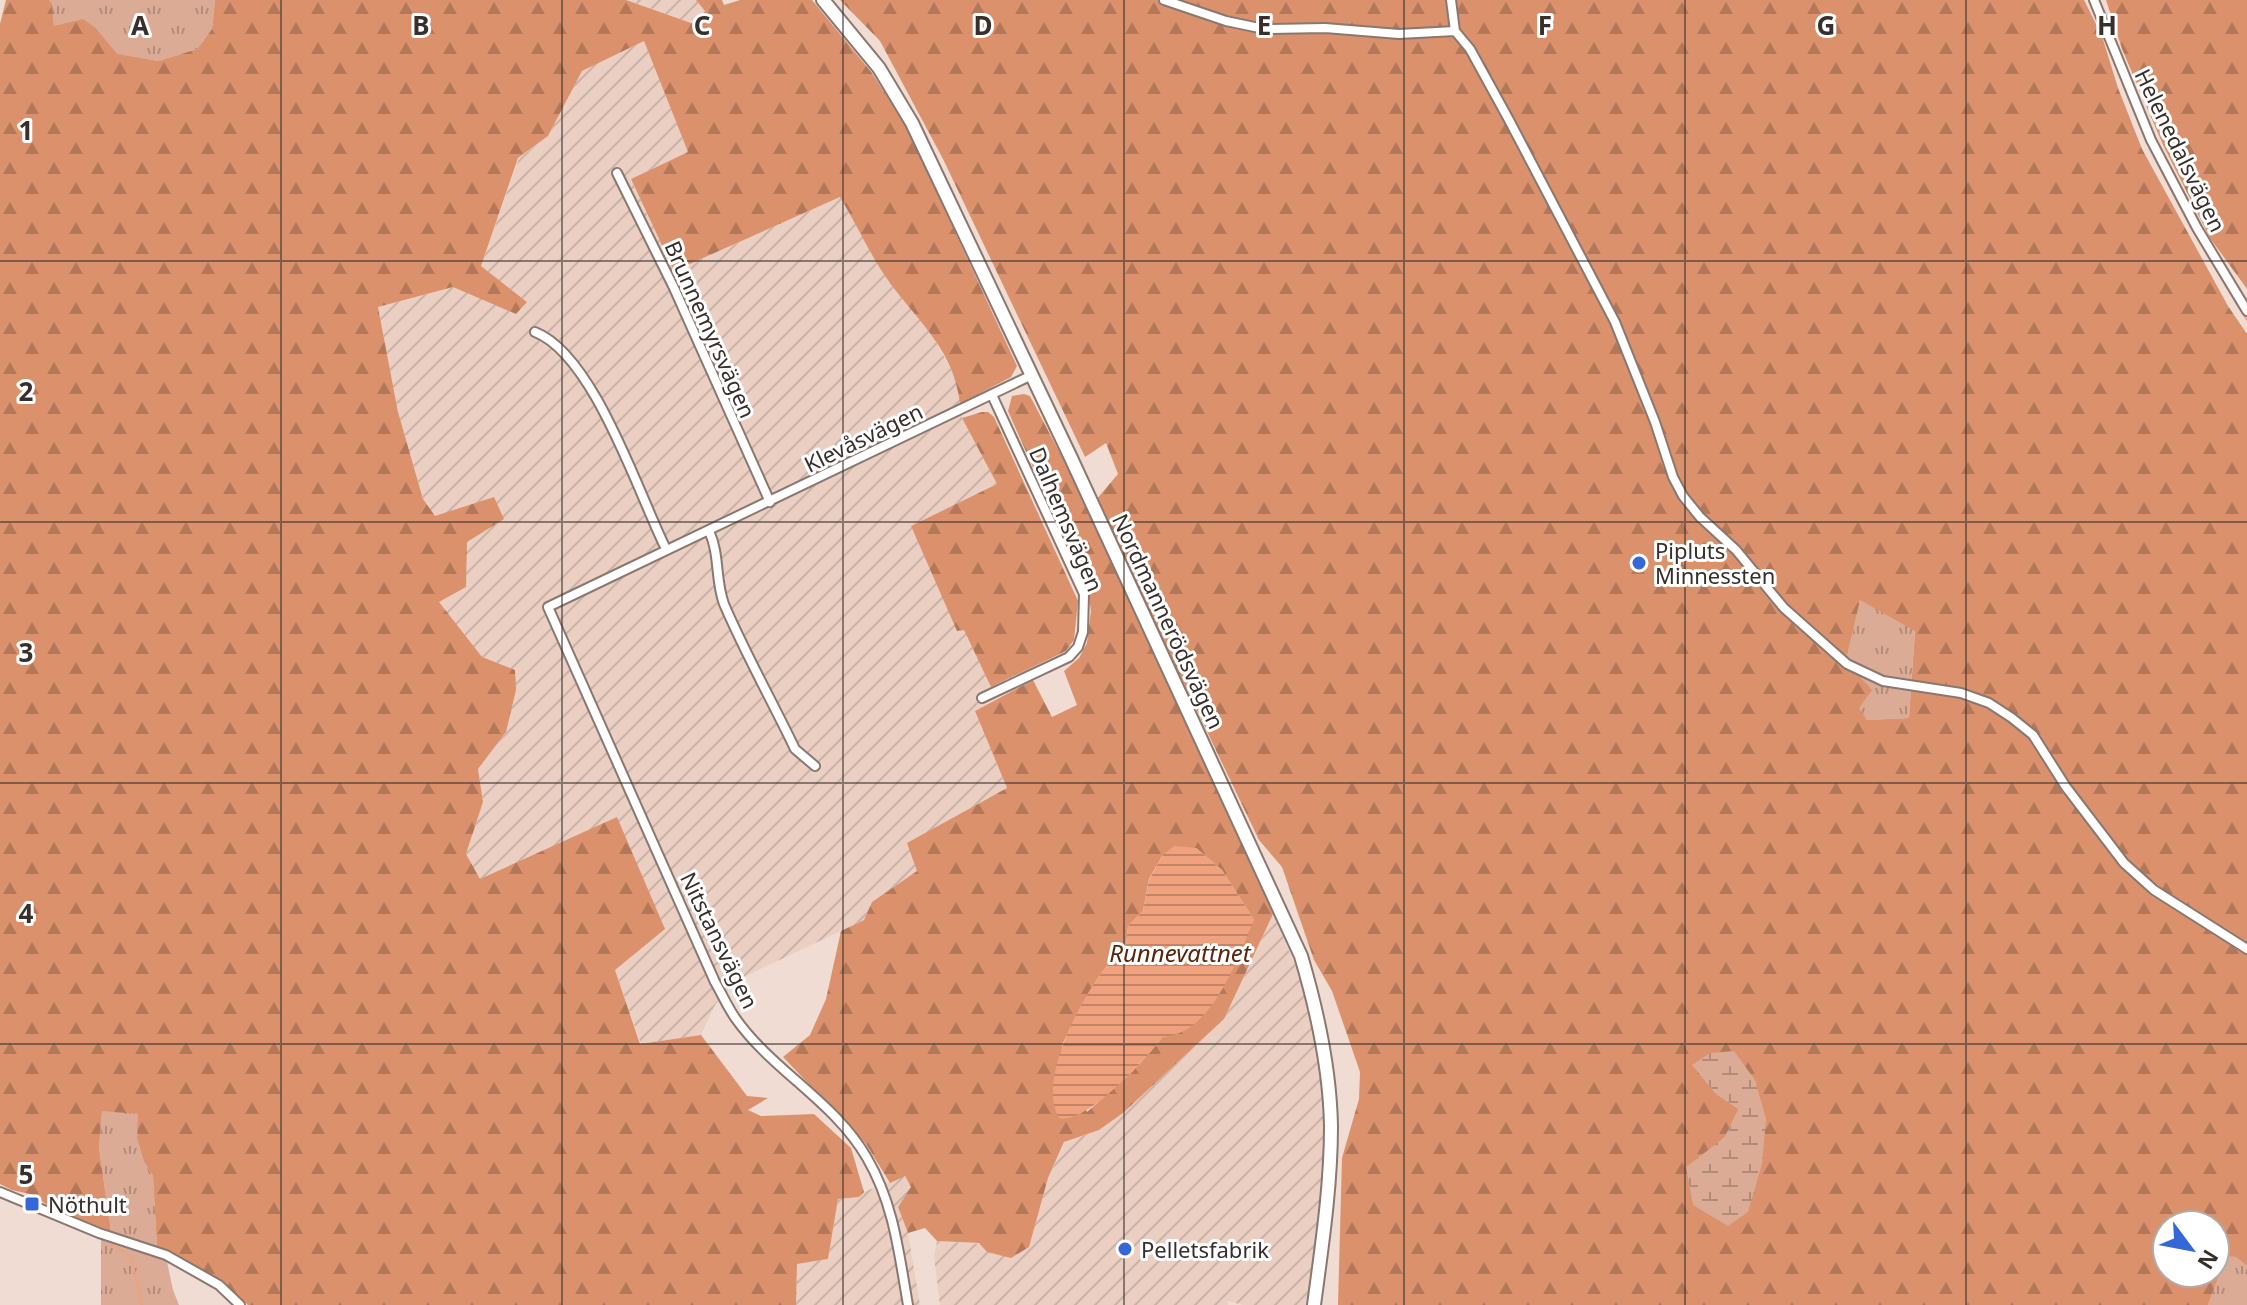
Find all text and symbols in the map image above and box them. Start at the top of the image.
text: A [131,7,149,43]
text: B [412,7,430,43]
text: C [694,7,710,43]
text: D [973,7,993,43]
text: E [1257,7,1271,43]
text: F [1538,7,1552,43]
text: G [1817,7,1835,43]
text: H [2097,7,2117,43]
street label: Helenedalsvägen [2129,63,2233,237]
text: 1 [19,112,33,148]
street label: Brunnemyrsvägen [658,236,764,422]
text: 2 [19,373,34,409]
street label: Klevåsvägen [799,395,927,479]
street label: Dalhemsvägen [1023,442,1111,596]
street label: Nordmannerödsvägen [1106,509,1232,733]
place label: Pipluts Minnessten [1655,535,1775,590]
marker: Pipluts Minnessten [1630,554,1648,572]
text: 3 [19,634,33,670]
street label: Nitstansvägen [674,867,766,1013]
text: 4 [19,895,34,931]
water label: Runnevattnet [1109,936,1252,969]
text: 5 [19,1156,33,1192]
place label: Nöthult [48,1189,127,1219]
marker: Nöthult [23,1195,41,1213]
north arrow [2151,1209,2231,1289]
place label: Pelletsfabrik [1141,1234,1269,1264]
marker: Pelletsfabrik [1116,1240,1134,1258]
text: N [2191,1245,2226,1276]

